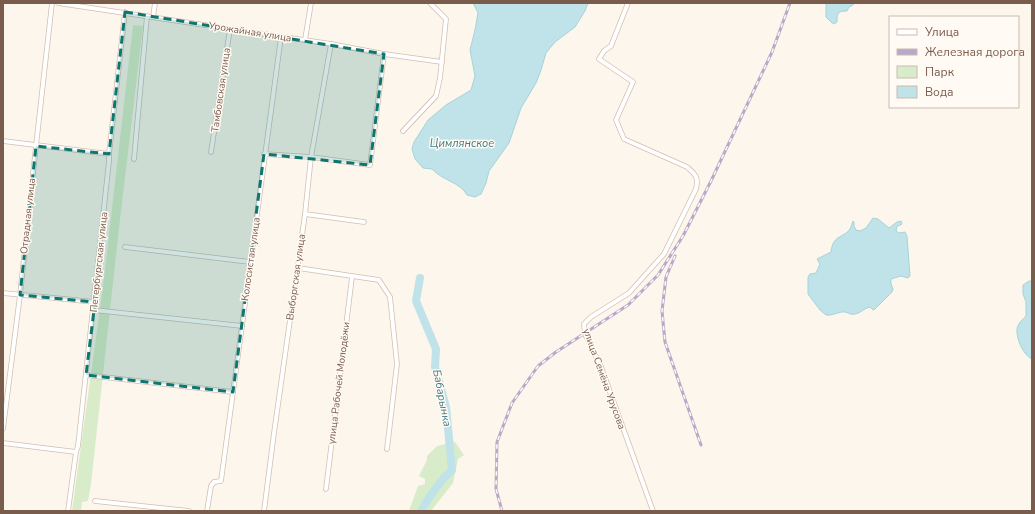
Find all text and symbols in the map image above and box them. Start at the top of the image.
legend [889,16,1019,108]
street label: Урожайная улица [207,18,292,45]
text: Улица [924,24,959,40]
text: Железная дорога [925,44,1025,60]
street label: Тамбовская улица [208,47,234,133]
text: Парк [925,64,955,80]
text: Вода [925,84,953,100]
water label: Цимлянское [430,136,494,151]
street label: Отрадная улица [17,177,39,255]
street label: Петербургская улица [87,211,111,313]
street label: Колосистая улица [238,216,264,302]
street label: Выборгская улица [283,233,309,321]
street label: улица Рабочей Молодёжи [325,321,353,445]
street label: улица Семёна Урусова [579,327,629,431]
water label: Бабарынка [429,368,455,428]

